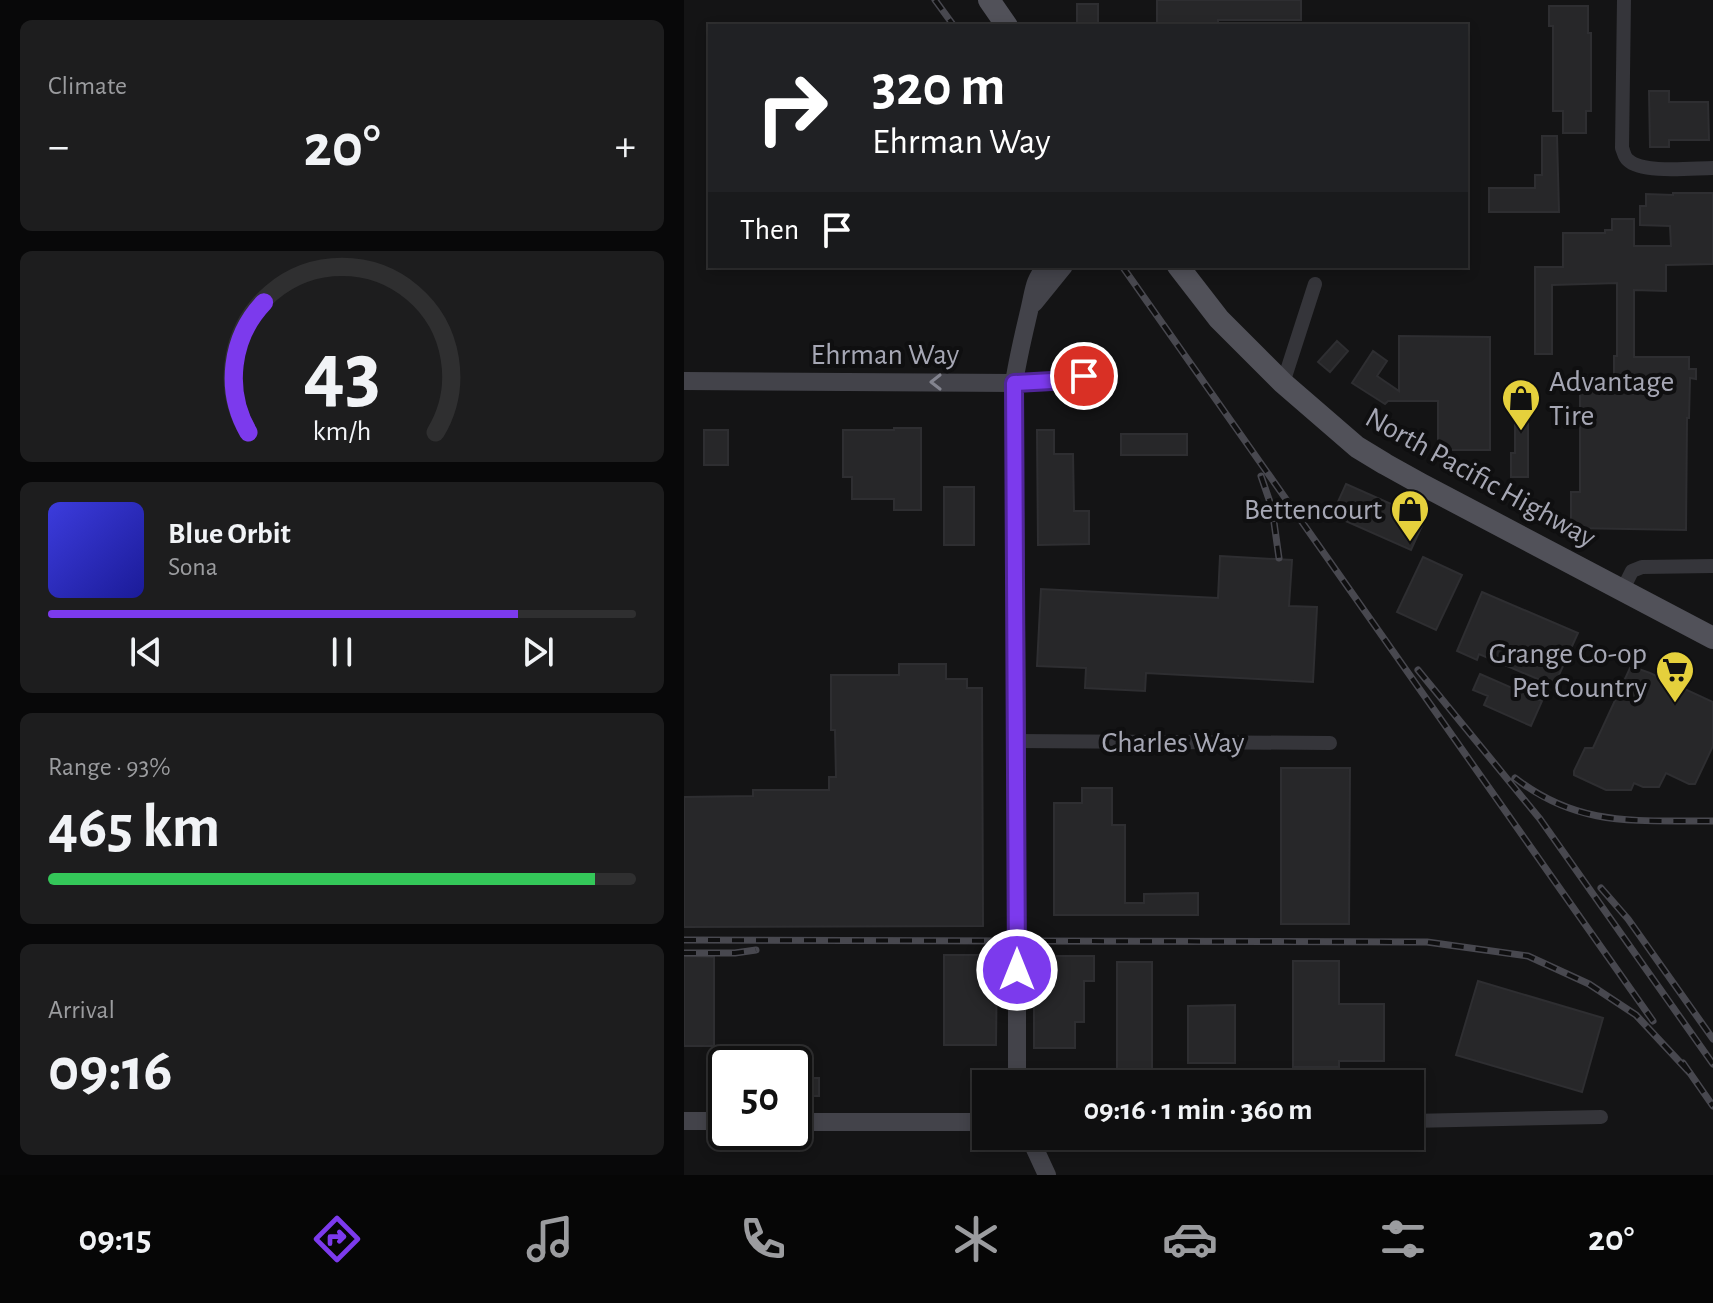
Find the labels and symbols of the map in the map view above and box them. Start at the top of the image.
street label: Ehrman Way [811,340,960,370]
pin [1050,342,1118,410]
place label: Advantage Tire [1549,367,1674,431]
one-way arrow [929,373,942,391]
shop icon: Advantage Tire [1500,377,1542,432]
street label: North Pacific Highway [1360,402,1601,554]
shop icon: Bettencourt [1389,488,1431,543]
place label: Bettencourt [1244,495,1382,525]
place label: Grange Co-op Pet Country [1489,639,1647,703]
supermarket icon: Grange Co-op Pet Country [1654,649,1696,704]
street label: Charles Way [1101,728,1245,758]
position arrow [975,928,1059,1012]
speed limit sign: 50 [708,1046,812,1150]

